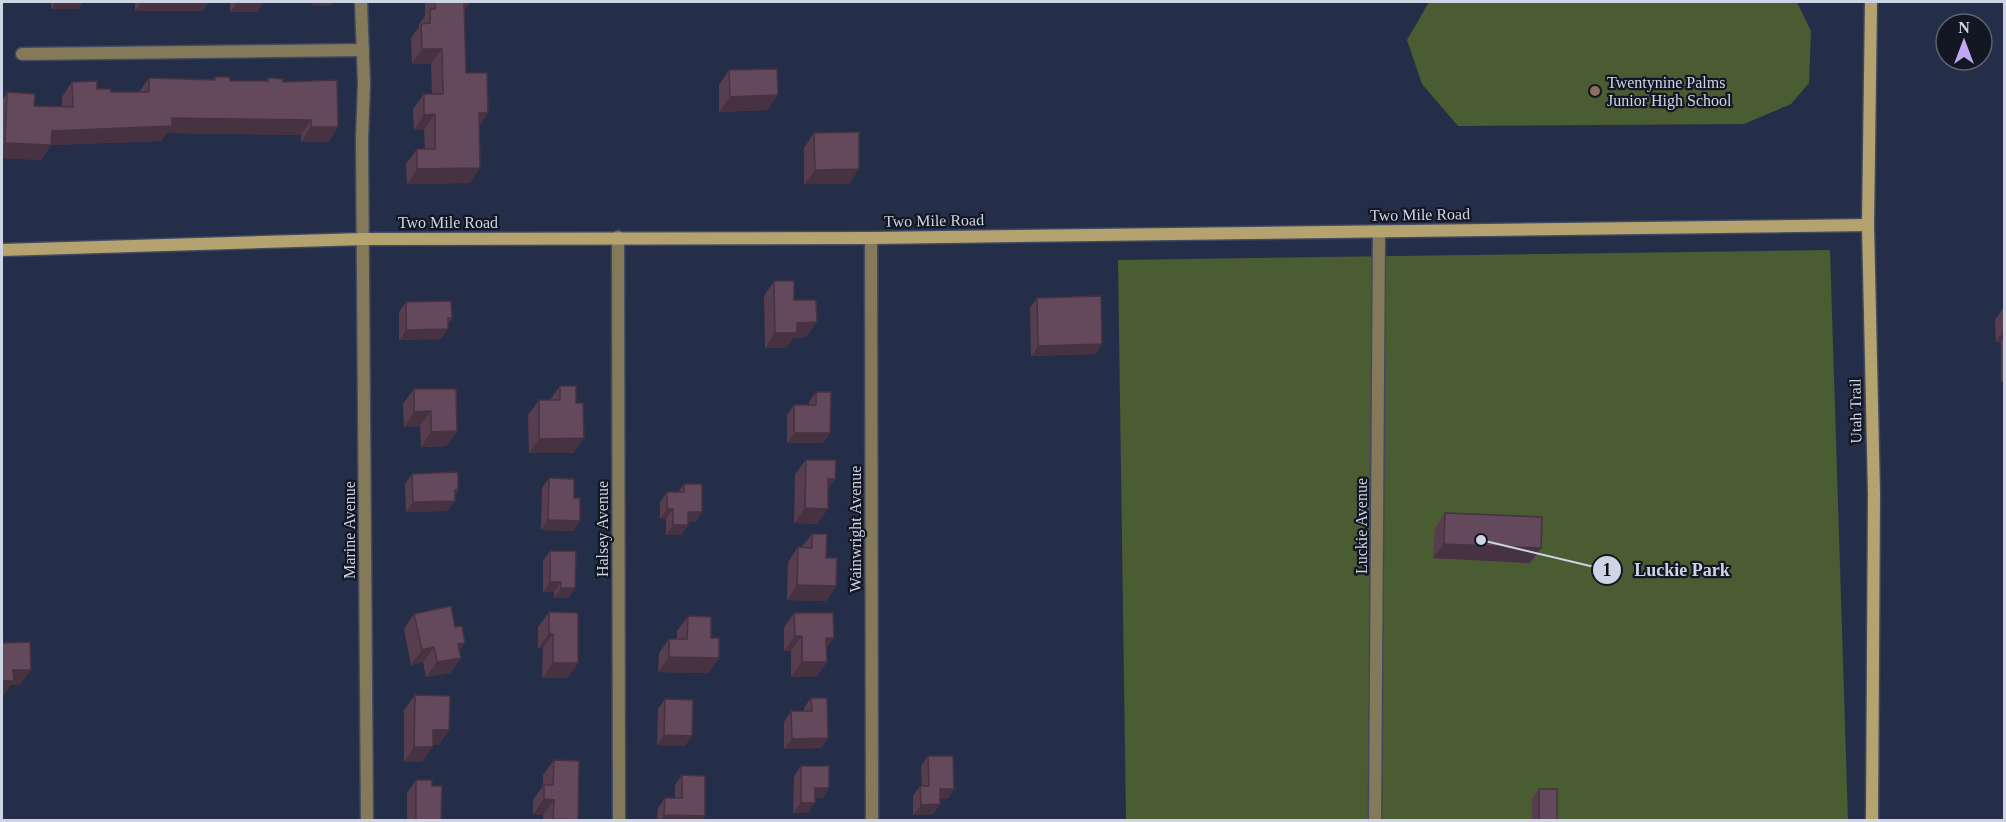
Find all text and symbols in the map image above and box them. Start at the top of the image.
north arrow [1934,12,1994,72]
text: N [1958,19,1970,36]
place label: Twentynine Palms Junior High School [1607,74,1732,110]
marker: Twentynine Palms Junior High School [1588,84,1602,98]
street label: Two Mile Road [1370,205,1470,224]
street label: Two Mile Road [884,211,984,230]
street label: Two Mile Road [398,214,498,231]
street label: Utah Trail [1846,378,1865,444]
street label: Wainwright Avenue [847,466,865,592]
street label: Luckie Avenue [1353,478,1370,574]
street label: Marine Avenue [341,481,358,579]
street label: Halsey Avenue [594,481,612,577]
callout: Luckie Park [1592,552,1742,588]
text: 1 [1603,560,1612,580]
text: Luckie Park [1634,560,1730,580]

